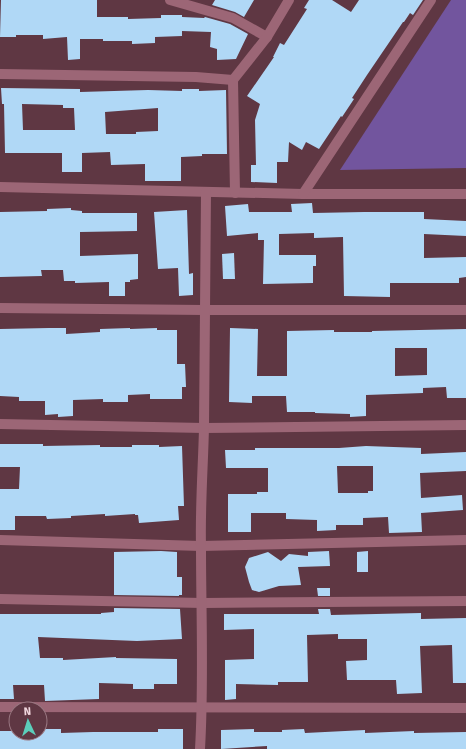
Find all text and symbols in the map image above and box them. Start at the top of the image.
north arrow [8,701,48,741]
text: N [23,705,31,718]

